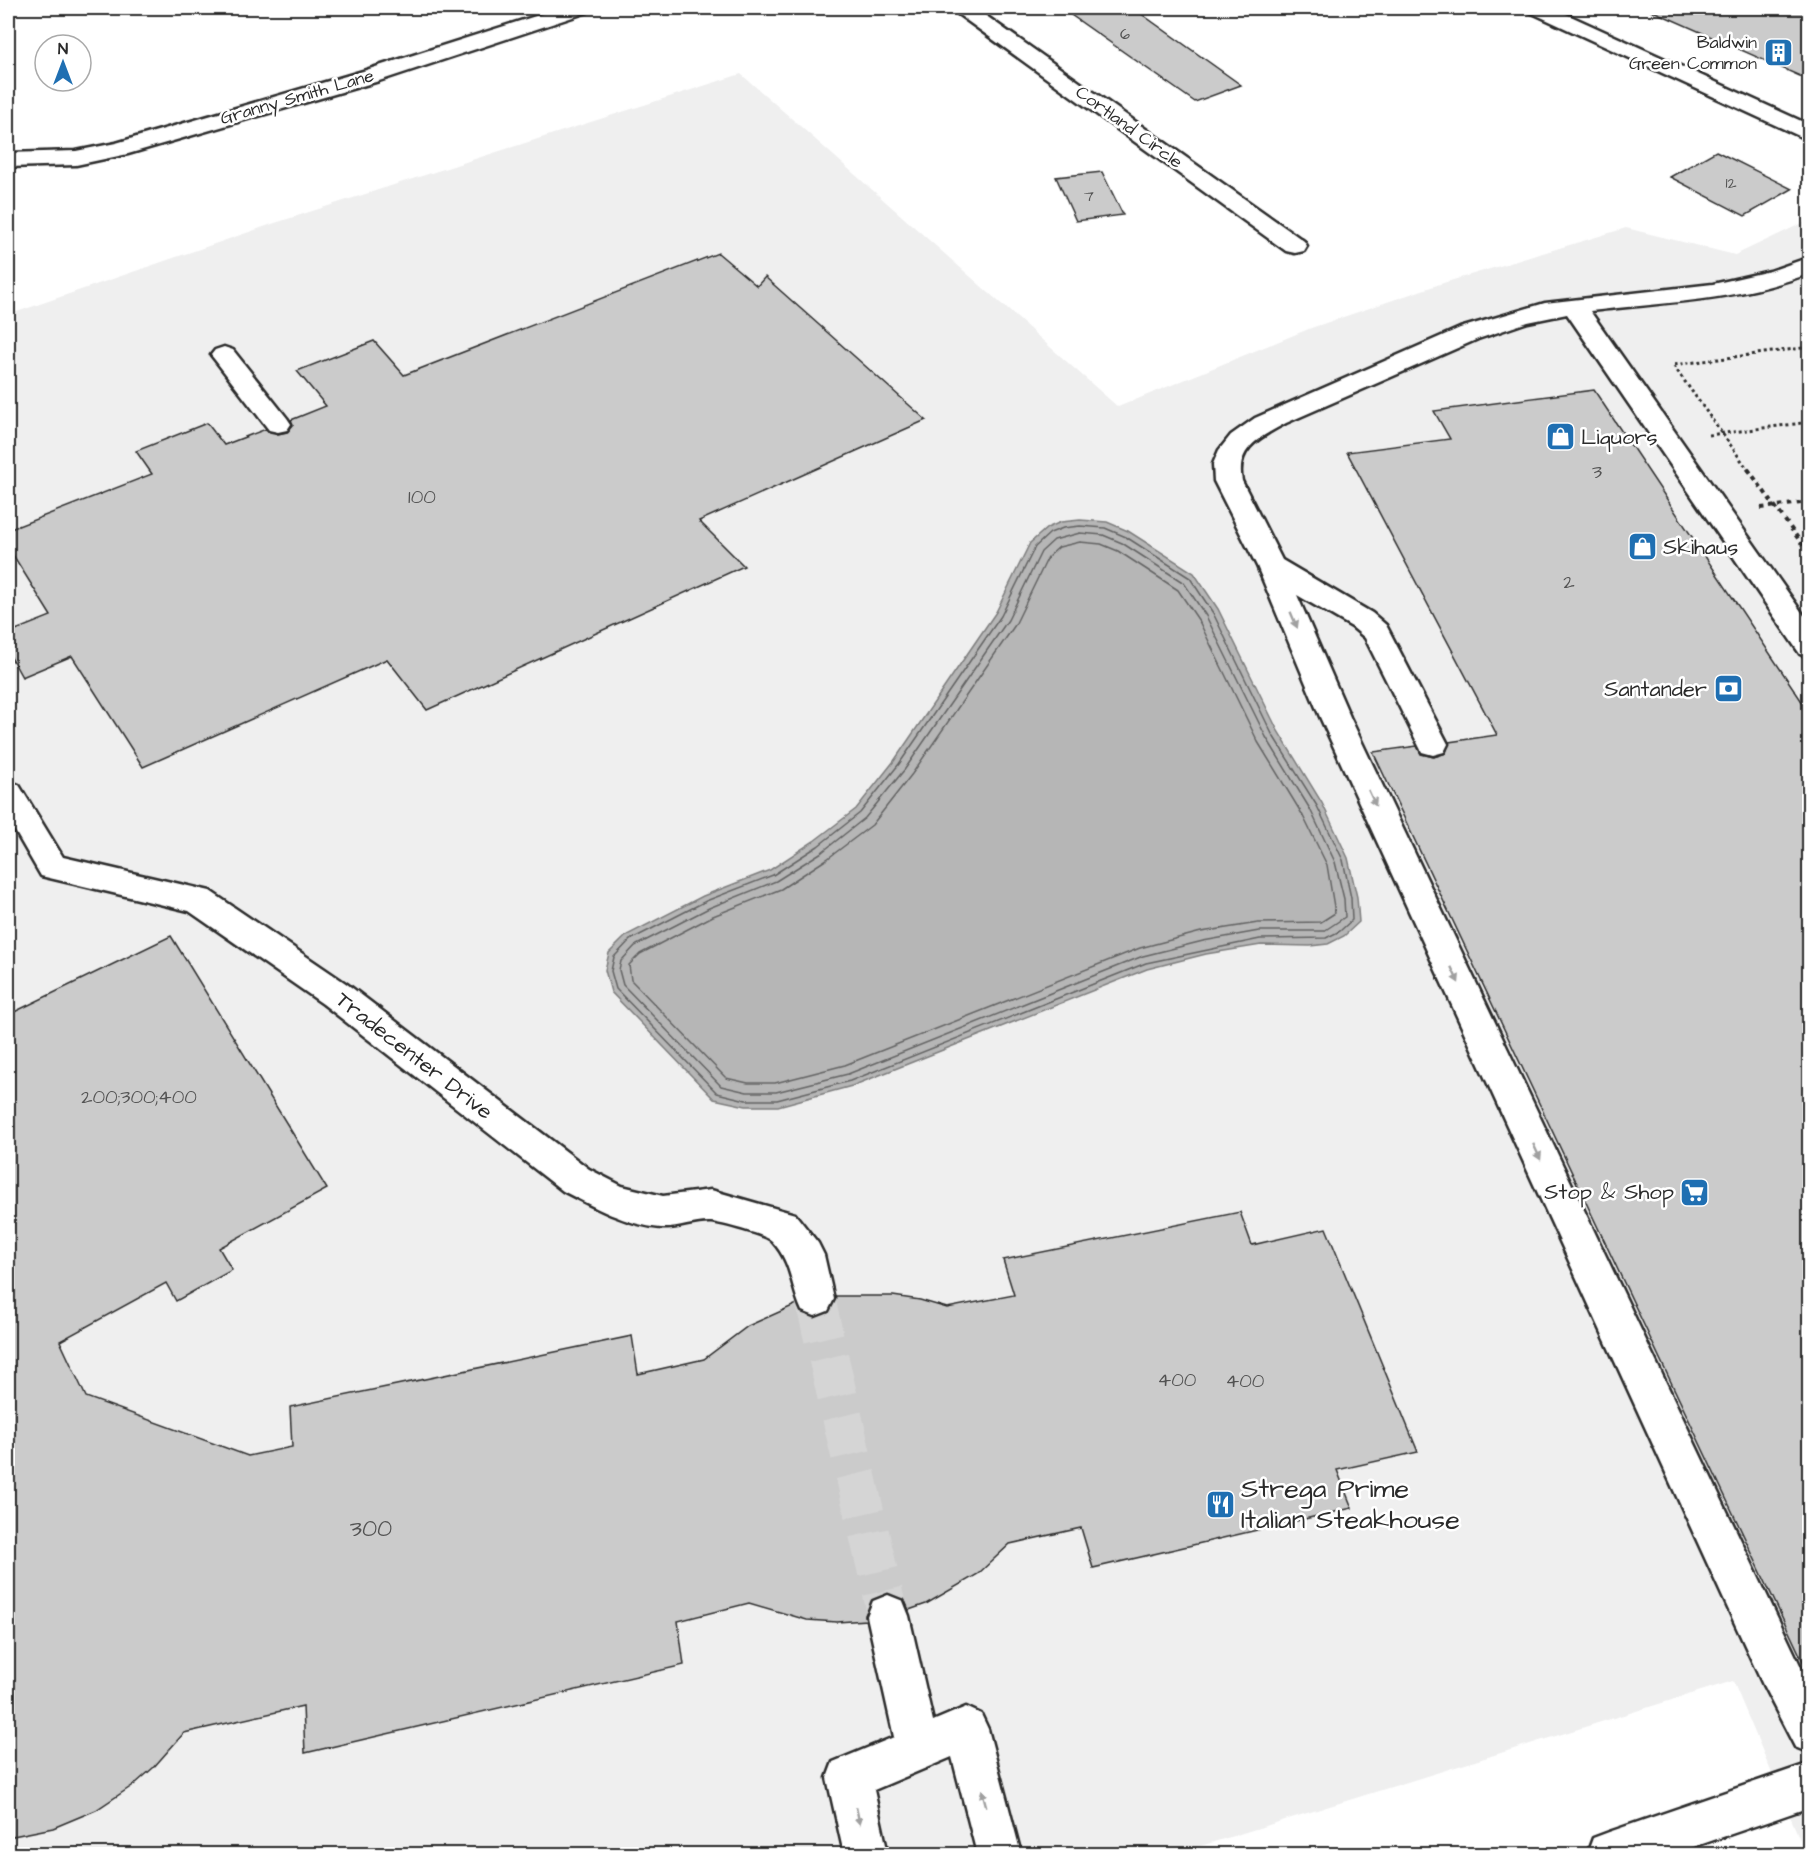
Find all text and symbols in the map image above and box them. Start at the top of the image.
house number: 6 [1120,23,1130,45]
place label: Baldwin Green Common [1629,30,1757,76]
north arrow [33,33,93,93]
building icon: Baldwin Green Common [1762,36,1794,68]
text: N [58,38,68,60]
street label: Granny Smith Lane [217,63,377,132]
street label: Cortland Circle [1070,80,1188,175]
house number: 12 [1725,172,1737,194]
house number: 7 [1084,185,1094,207]
shop icon: Liquors [1544,421,1576,453]
place label: Liquors [1581,422,1658,453]
house number: 3 [1592,458,1602,486]
house number: 100 [408,483,436,511]
shop icon: Skihaus [1626,531,1658,563]
place label: Skihaus [1663,532,1738,563]
house number: 2 [1563,568,1575,596]
one-way arrow [1289,611,1298,628]
bank icon: Santander [1712,673,1744,705]
place label: Santander [1604,674,1707,705]
one-way arrow [1368,790,1377,807]
one-way arrow [1450,966,1459,983]
street label: Tradecenter Drive [329,985,499,1127]
house number: 200;300;400 [81,1083,197,1111]
one-way arrow [1532,1143,1541,1160]
supermarket icon: Stop & Shop [1679,1176,1711,1208]
place label: Stop & Shop [1544,1177,1674,1208]
house number: 400 [1158,1366,1197,1394]
house number: 400 [1226,1367,1265,1395]
place label: Strega Prime Italian Steakhouse [1241,1470,1460,1539]
restaurant icon: Strega Prime Italian Steakhouse [1204,1489,1236,1521]
house number: 300 [350,1512,392,1546]
one-way arrow [979,1789,989,1807]
one-way arrow [853,1807,863,1825]

